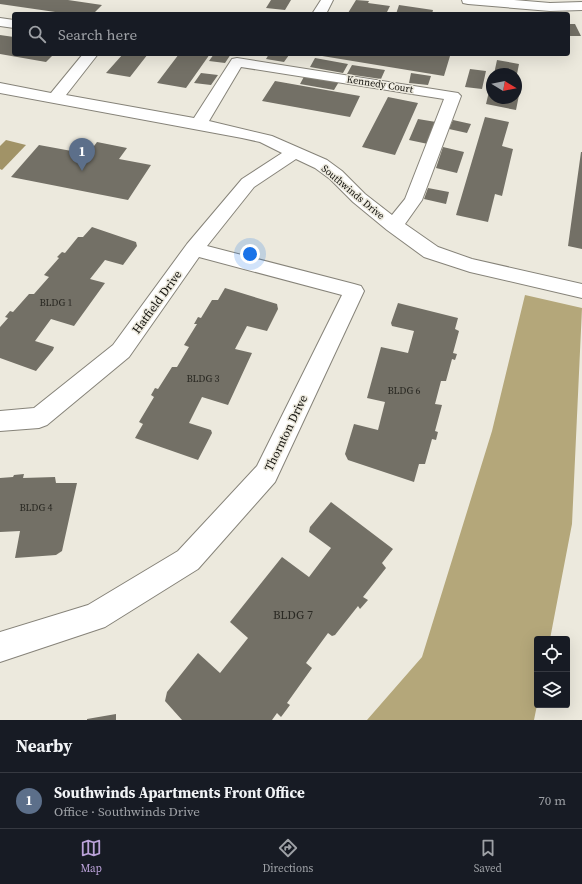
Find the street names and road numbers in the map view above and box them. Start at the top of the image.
street label: Kennedy Court [346,72,415,96]
street label: Southwinds Drive [319,162,387,222]
street label: Hatfield Drive [129,267,185,337]
street label: Thornton Drive [261,392,311,474]

